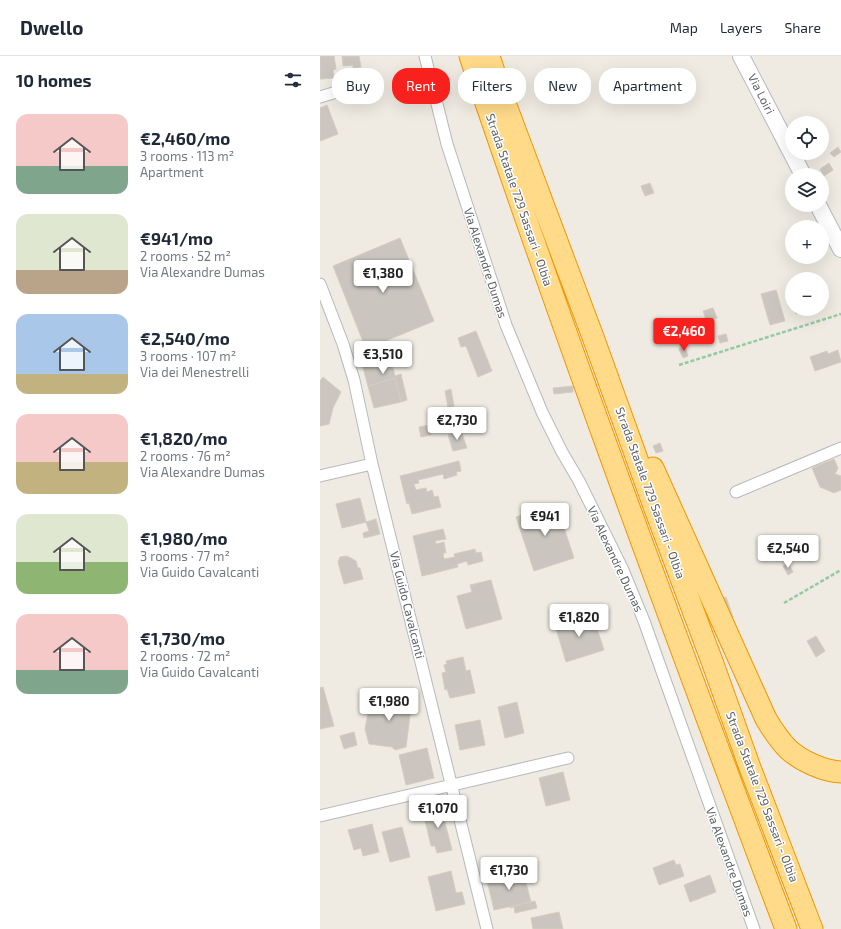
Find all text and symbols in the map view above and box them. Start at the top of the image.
text: Dwello [20,16,83,39]
text: Map [670,19,698,36]
text: Layers [720,19,762,36]
text: Share [784,19,821,36]
chip: Buy [332,68,384,104]
chip: Rent [392,68,450,104]
chip: Filters [458,68,526,104]
chip: New [534,68,591,104]
chip: Apartment [599,68,696,104]
icon: filters [282,69,304,91]
text: 10 homes [16,70,92,90]
street label: Via Loiri [746,71,778,116]
street label: Strada Statale 729 Sassari - Olbia [484,112,556,288]
map controls [785,116,829,316]
button: locate [785,116,829,160]
text: €2,460/mo [140,128,230,148]
icon: home [48,130,96,178]
text: 3 rooms · 113 m² [140,148,234,164]
text: Apartment [140,164,204,180]
button: layers [785,168,829,212]
street label: Via Alexandre Dumas [461,206,510,320]
button: + [785,220,829,264]
text: €941/mo [140,228,213,248]
icon: home [48,230,96,278]
text: 2 rooms · 52 m² [140,248,231,264]
pin: €1,380 [350,260,416,294]
text: Via Alexandre Dumas [140,264,265,280]
text: €1,380 [363,265,403,281]
button: − [785,272,829,316]
pin: €2,460 [651,318,717,352]
text: €2,460 [662,323,706,339]
text: €2,540/mo [140,328,230,348]
icon: home [48,330,96,378]
pin: €3,510 [350,341,416,375]
text: €3,510 [363,346,403,362]
text: 3 rooms · 107 m² [140,348,236,364]
text: Via dei Menestrelli [140,364,249,380]
street label: Strada Statale 729 Sassari - Olbia [613,405,689,580]
pin: €2,730 [424,407,490,441]
text: €2,730 [436,412,478,428]
text: €1,820/mo [140,428,227,448]
icon: home [48,430,96,478]
text: 2 rooms · 76 m² [140,448,231,464]
text: Via Alexandre Dumas [140,464,265,480]
pin: €941 [521,503,569,537]
street label: Via Alexandre Dumas [585,503,647,614]
text: €941 [530,508,560,524]
text: €1,980/mo [140,528,228,548]
icon: home [48,530,96,578]
pin: €2,540 [755,535,821,569]
text: €2,540 [767,540,809,556]
text: 3 rooms · 77 m² [140,548,230,564]
street label: Via Guido Cavalcanti [388,550,428,660]
text: Via Guido Cavalcanti [140,564,259,580]
pin: €1,820 [546,604,612,638]
text: €1,820 [559,609,599,625]
text: €1,730/mo [140,628,225,648]
icon: home [48,630,96,678]
text: 2 rooms · 72 m² [140,648,231,664]
text: Via Guido Cavalcanti [140,664,259,680]
pin: €1,980 [356,688,422,722]
text: €1,980 [368,693,410,709]
street label: Strada Statale 729 Sassari - Olbia [724,709,802,884]
pin: €1,070 [405,795,471,829]
text: €1,070 [418,800,458,816]
street label: Via Alexandre Dumas [704,805,756,918]
pin: €1,730 [476,857,542,891]
text: €1,730 [489,862,529,878]

